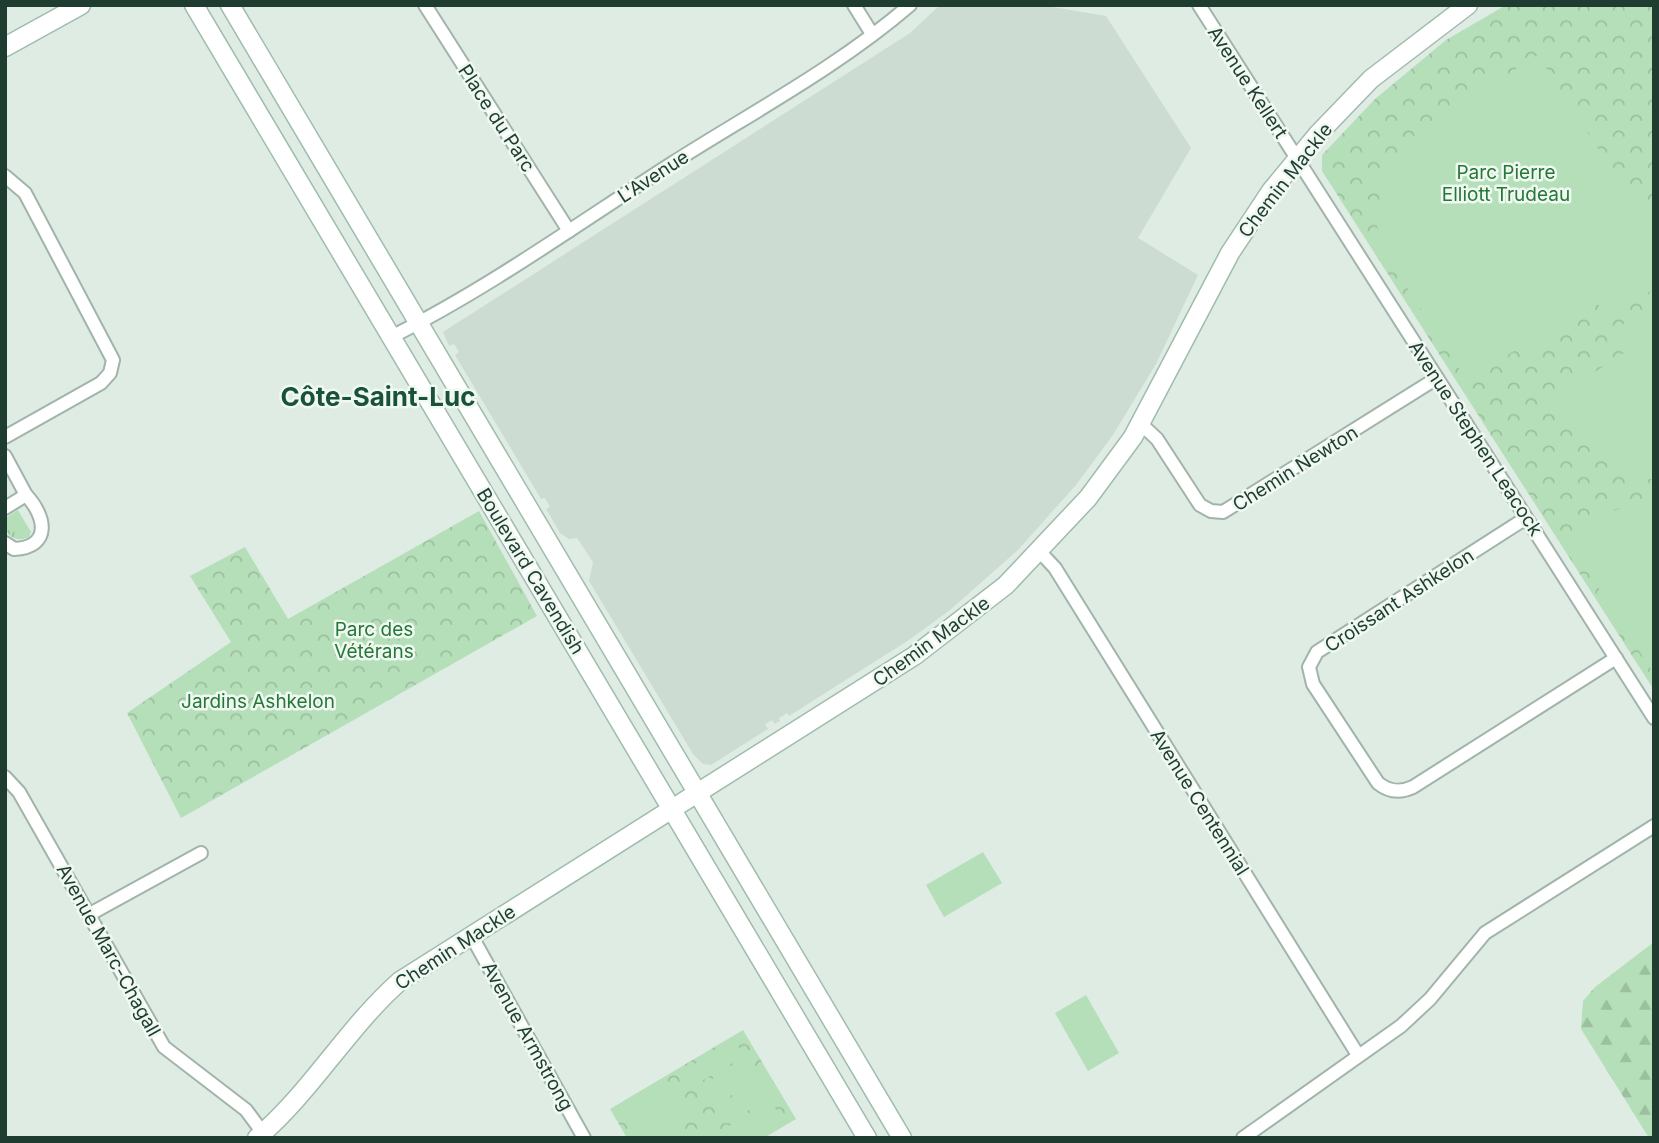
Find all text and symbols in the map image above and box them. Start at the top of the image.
street label: Avenue Kellert [1203,22,1292,143]
street label: Place du Parc [453,60,540,176]
street label: Chemin Mackle [1234,119,1337,242]
street label: L'Avenue [613,145,693,208]
park label: Parc Pierre Elliott Trudeau [1442,161,1570,206]
street label: Avenue Stephen Leacock [1404,336,1548,541]
district label: Côte-Saint-Luc [281,381,475,412]
street label: Chemin Newton [1228,421,1362,516]
street label: Boulevard Cavendish [472,484,589,659]
street label: Croissant Ashkelon [1321,544,1478,657]
street label: Chemin Mackle [868,591,994,692]
park label: Parc des Vétérans [334,618,414,663]
park label: Jardins Ashkelon [181,690,335,713]
street label: Avenue Centennial [1145,725,1254,879]
street label: Avenue Marc-Chagall [52,860,166,1041]
street label: Chemin Mackle [391,900,520,995]
street label: Avenue Armstrong [477,958,578,1115]

